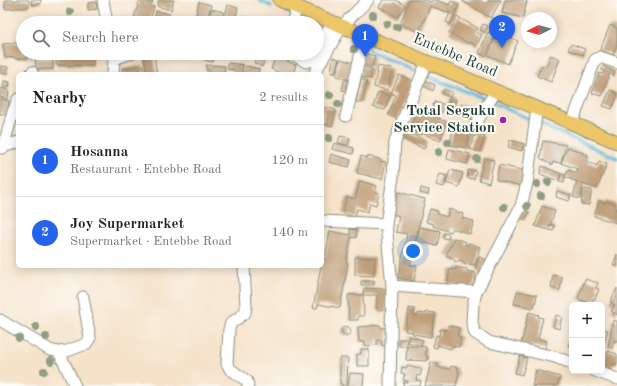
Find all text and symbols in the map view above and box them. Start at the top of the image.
north arrow [521,12,557,48]
pin: 2 [489,15,515,48]
search box [16,16,324,60]
pin: 1 [352,24,378,57]
icon: search [30,27,52,49]
text: Search here [62,31,139,46]
street label: Entebbe Road [410,31,500,81]
text: Nearby [32,90,87,107]
text: 2 results [259,91,308,104]
place label: Total Seguku Service Station [393,104,495,136]
marker: Total Seguku Service Station [498,115,508,125]
text: Hosanna [70,145,128,160]
text: 1 [41,154,49,167]
text: 120 m [271,154,308,167]
text: Restaurant · Entebbe Road [70,163,222,176]
text: Joy Supermarket [70,217,184,232]
text: 2 [41,226,49,239]
text: 140 m [271,226,308,239]
text: Supermarket · Entebbe Road [70,235,232,248]
your location [403,241,423,261]
map controls [569,302,605,374]
button: + [569,302,605,338]
button: − [569,338,605,374]

